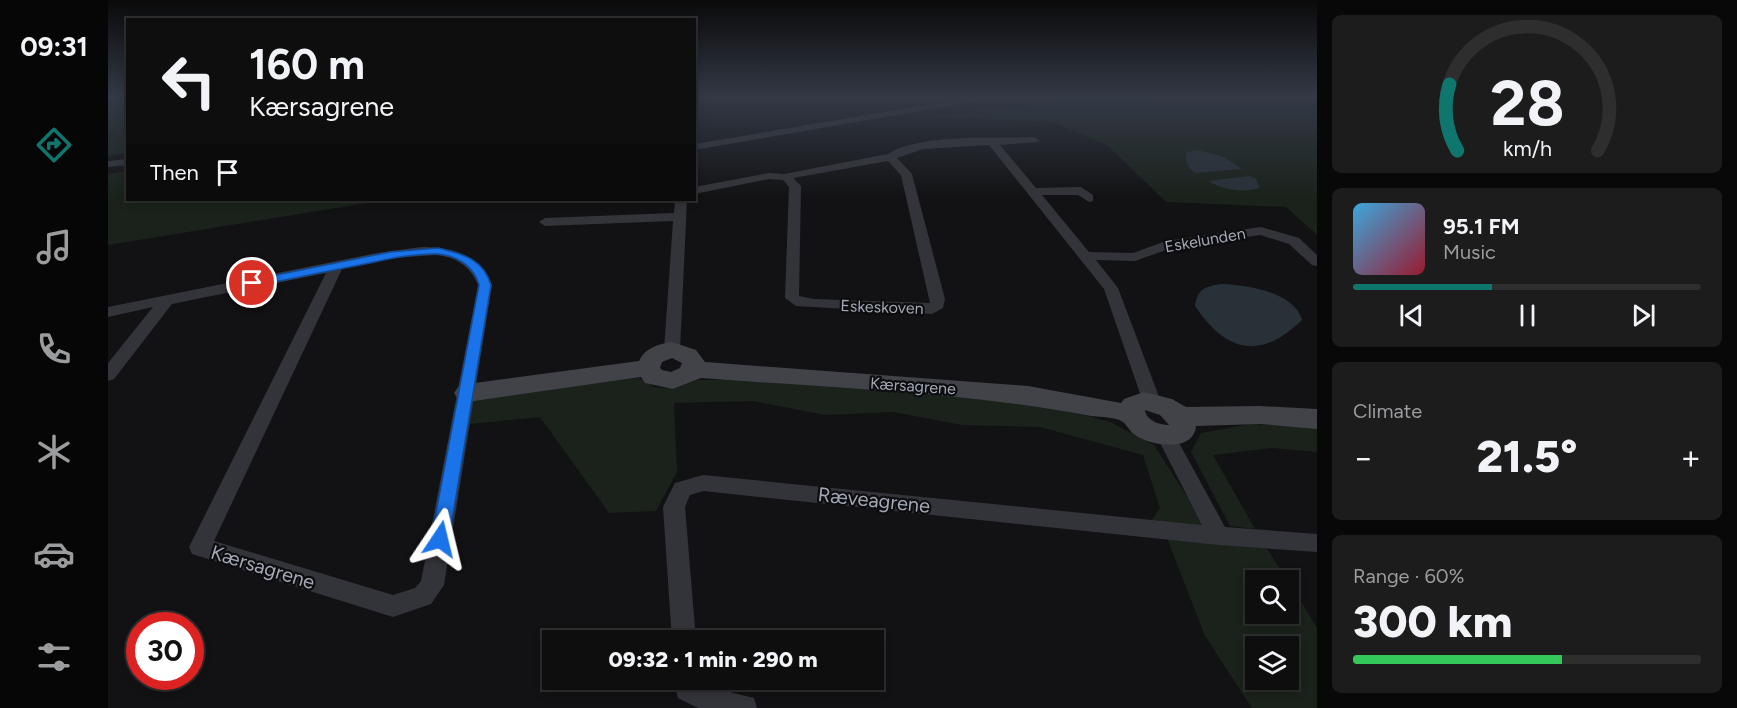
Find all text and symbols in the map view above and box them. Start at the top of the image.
text: 09:31 [20,30,88,63]
text: 160 m [249,39,365,90]
icon: left [150,42,228,120]
text: 28 [1490,66,1564,141]
text: Kærsagrene [249,90,394,123]
icon: directions [33,124,75,166]
text: km/h [1503,137,1551,162]
icon: arrive [211,156,244,189]
text: Then [150,159,199,186]
text: 95.1 FM [1443,213,1520,240]
street label: Eskelunden [1163,224,1247,256]
icon: music [33,226,75,268]
text: Music [1443,240,1496,264]
pin [226,257,277,308]
icon: arrive [235,266,268,299]
street label: Eskeskoven [840,296,924,318]
icon: previous [1395,299,1428,332]
icon: pause [1511,299,1544,332]
icon: next [1627,299,1660,332]
icon: phone [33,328,75,370]
street label: Kærsagrene [869,374,957,398]
text: Climate [1353,399,1422,423]
text: 21.5° [1476,429,1578,483]
icon: climate [33,431,75,473]
text: − [1353,438,1374,477]
text: + [1680,438,1701,477]
street label: Ræveagrene [817,482,931,518]
position arrow [408,507,472,571]
icon: car [33,533,75,575]
street label: Kærsagrene [208,540,318,594]
text: Range · 60% [1353,564,1464,588]
map controls [1245,570,1299,690]
button: search [1245,570,1299,624]
text: 300 km [1353,594,1512,648]
speed limit sign: 30 [126,612,204,690]
icon: filters [33,636,75,678]
button: layers [1245,636,1299,690]
text: 09:32 · 1 min · 290 m [608,646,818,673]

